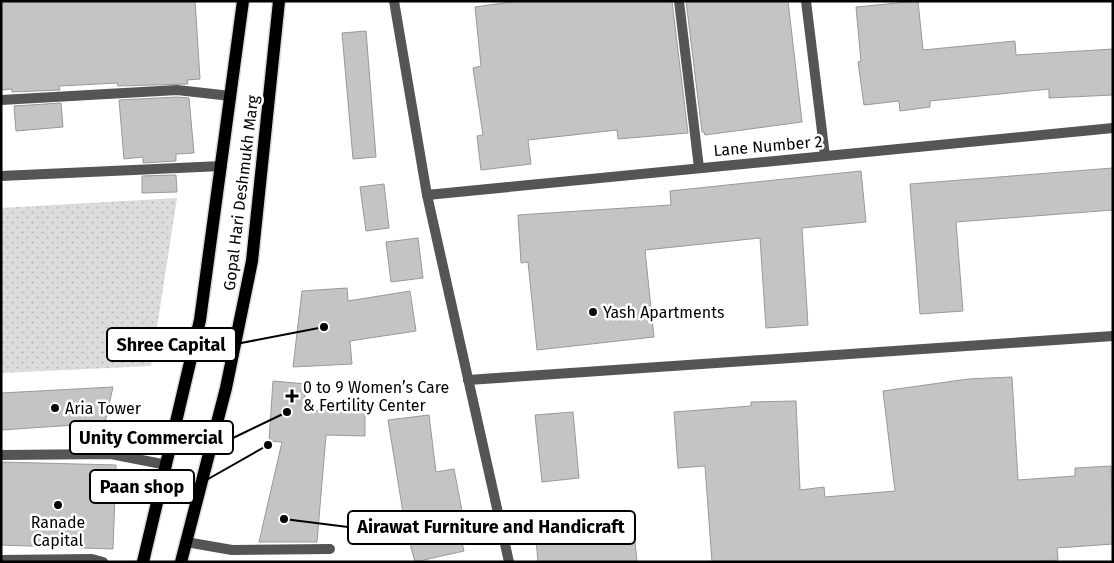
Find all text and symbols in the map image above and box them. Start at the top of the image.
street label: Gopal Hari Deshmukh Marg [220,93,263,292]
street label: Lane Number 2 [713,132,823,160]
place label: Yash Apartments [603,303,724,322]
marker: Yash Apartments [587,306,599,318]
callout: Shree Capital [107,328,236,361]
text: Shree Capital [116,334,226,356]
place label: 0 to 9 Women’s Care & Fertility Center [303,378,449,415]
marker: 0 to 9 Women’s Care & Fertility Center [285,389,299,403]
place label: Aria Tower [65,399,142,418]
marker: Aria Tower [49,402,61,414]
callout: Unity Commercial [70,421,233,454]
text: Unity Commercial [79,427,224,449]
callout: Paan shop [90,470,194,503]
text: Paan shop [100,476,184,498]
marker: Ranade Capital [52,499,64,511]
callout: Airawat Furniture and Handicraft [348,511,635,544]
place label: Ranade Capital [31,513,85,550]
text: Airawat Furniture and Handicraft [356,516,626,538]

